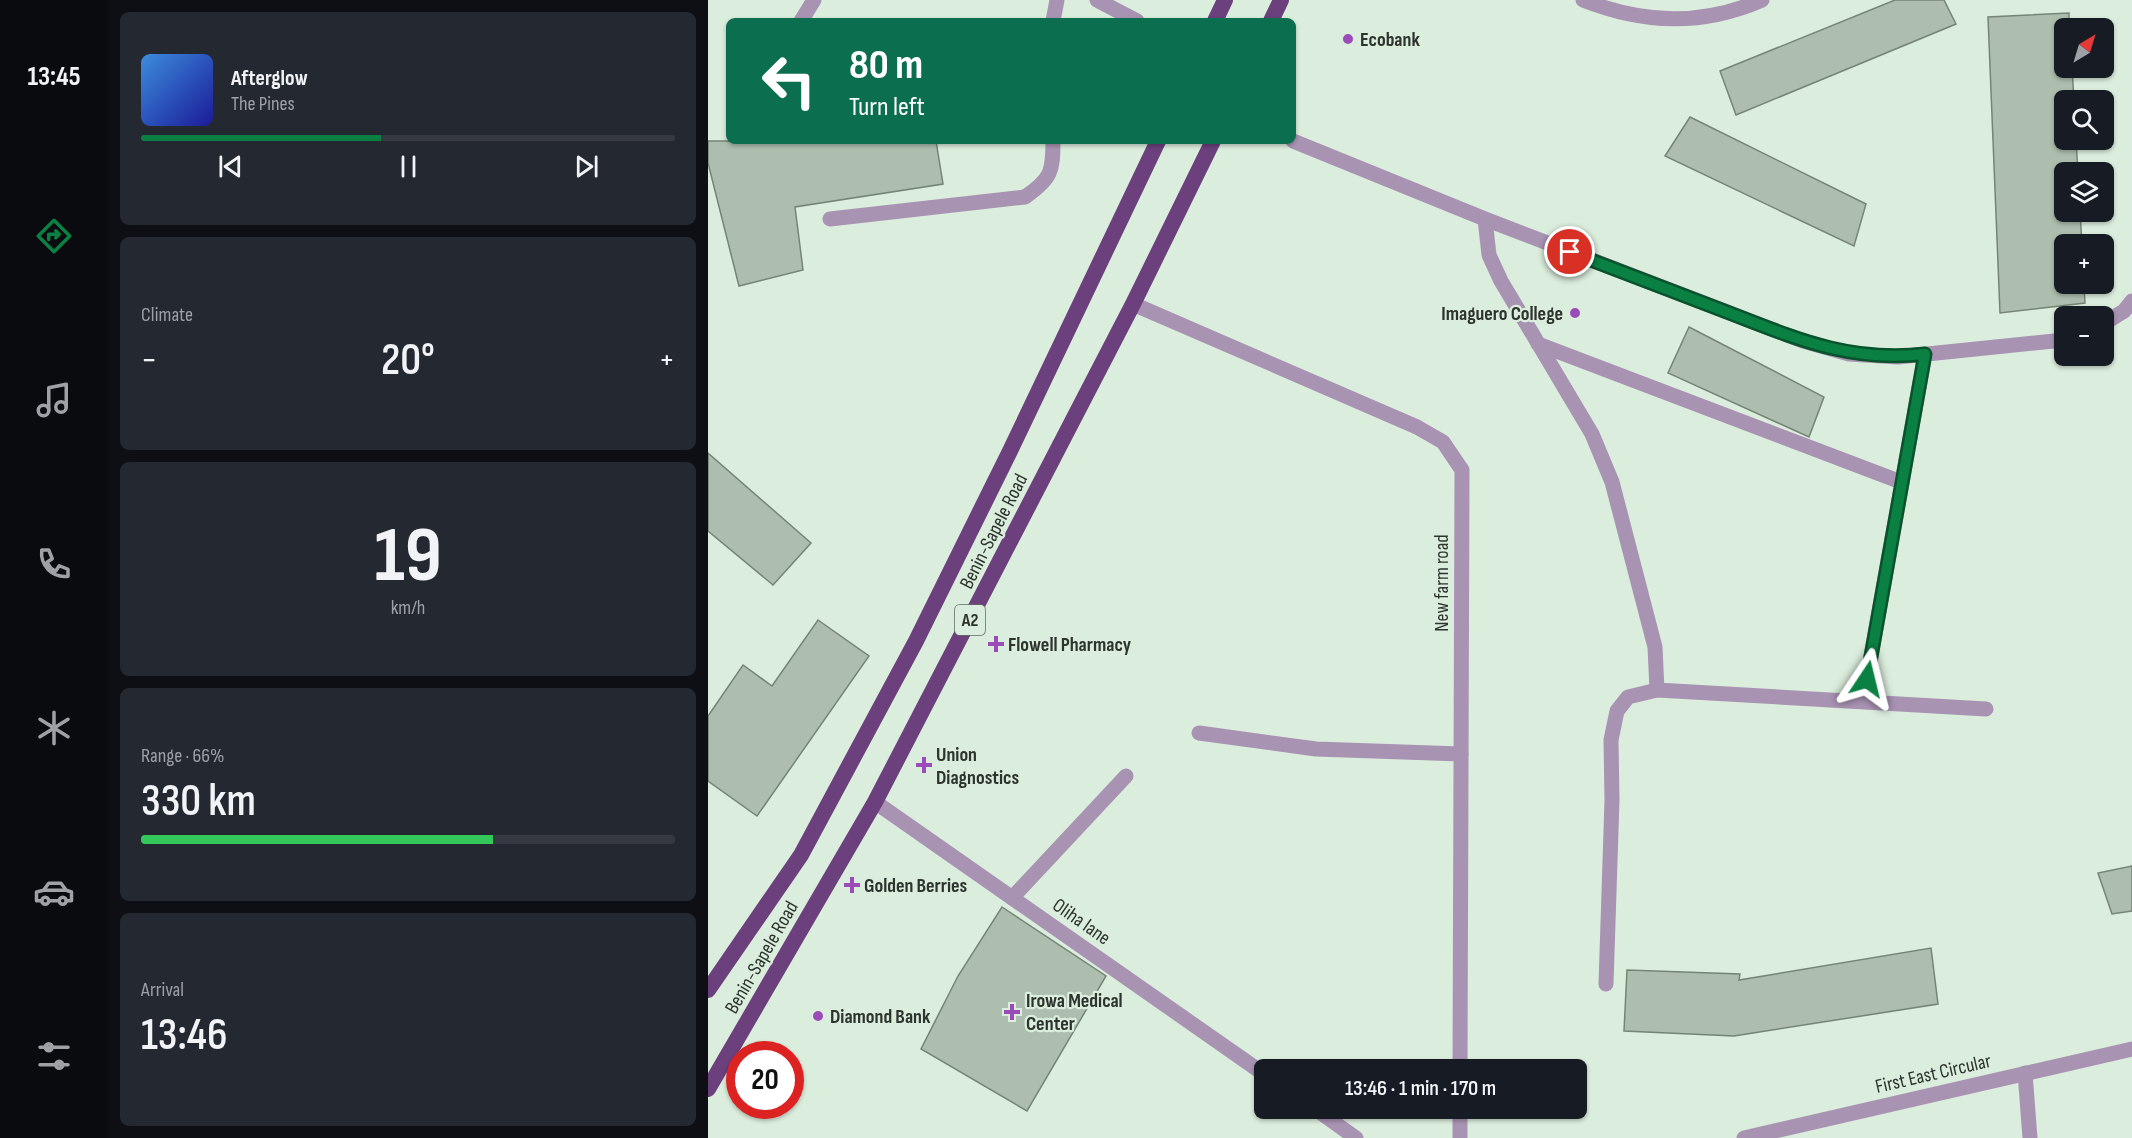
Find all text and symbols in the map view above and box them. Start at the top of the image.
north arrow [2054,18,2114,78]
map controls [2054,18,2114,366]
place label: Ecobank [1360,28,1420,52]
marker: Ecobank [1341,32,1355,46]
text: 80 m [849,40,923,91]
icon: left [750,42,828,120]
text: 13:45 [27,61,81,93]
text: Afterglow [231,65,308,92]
button: search [2054,90,2114,150]
text: Turn left [849,91,925,123]
text: The Pines [231,92,295,116]
icon: previous [214,150,247,183]
icon: pause [392,150,425,183]
icon: next [570,150,603,183]
button: layers [2054,162,2114,222]
icon: directions [33,215,75,257]
pin [1544,226,1595,277]
button: + [2054,234,2114,294]
icon: arrive [1553,235,1586,268]
place label: Imaguero College [1441,302,1563,326]
text: Climate [141,303,193,327]
marker: Imaguero College [1568,306,1582,320]
button: − [2054,306,2114,366]
text: 20° [381,333,435,388]
text: − [141,340,157,380]
text: + [659,340,675,380]
icon: music [33,379,75,421]
street label: Benin-Sapele Road [955,470,1033,593]
text: 19 [374,510,442,603]
street label: New farm road [1430,534,1454,632]
icon: phone [33,543,75,585]
text: km/h [391,596,425,620]
road number: A2 [955,605,985,635]
place label: Flowell Pharmacy [1008,633,1132,657]
marker: Flowell Pharmacy [989,637,1003,651]
position arrow [1835,647,1899,711]
icon: climate [33,707,75,749]
place label: Union Diagnostics [936,743,1019,790]
text: Range · 66% [141,744,225,768]
marker: Union Diagnostics [917,758,931,772]
text: 330 km [141,774,256,829]
icon: car [33,871,75,913]
place label: Golden Berries [864,874,968,898]
marker: Golden Berries [845,878,859,892]
street label: Oliha lane [1048,893,1115,950]
street label: Benin-Sapele Road [720,897,804,1018]
text: Arrival [141,978,184,1002]
place label: Irowa Medical Center [1026,989,1123,1036]
marker: Irowa Medical Center [1003,1003,1021,1021]
place label: Diamond Bank [830,1005,931,1029]
text: 13:46 [141,1008,228,1063]
marker: Diamond Bank [811,1009,825,1023]
icon: filters [33,1035,75,1077]
speed limit sign: 20 [726,1041,804,1119]
street label: First East Circular [1873,1049,1994,1099]
text: 13:46 · 1 min · 170 m [1345,1075,1496,1102]

